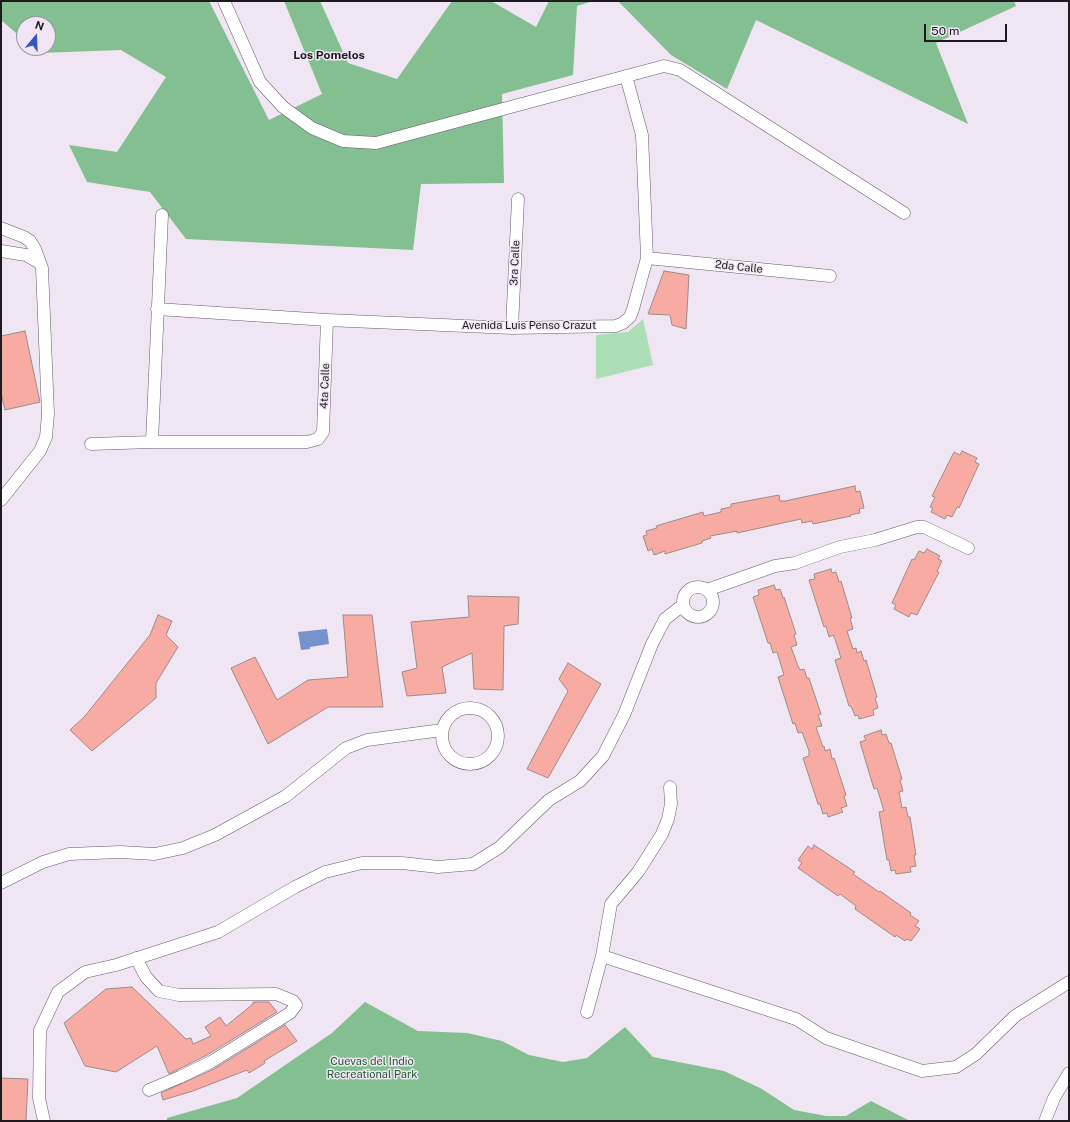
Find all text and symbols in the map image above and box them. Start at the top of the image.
north arrow [16,16,56,56]
scale bar [926,16,1009,42]
text: N [34,19,46,33]
text: 50 m [931,24,959,38]
district label: Los Pomelos [293,48,365,62]
street label: 3ra Calle [507,240,523,286]
street label: 2da Calle [714,258,764,276]
street label: Avenida Luis Penso Crazut [462,319,596,333]
street label: 4ta Calle [318,363,332,409]
park label: Cuevas del Indio Recreational Park [327,1055,417,1081]

